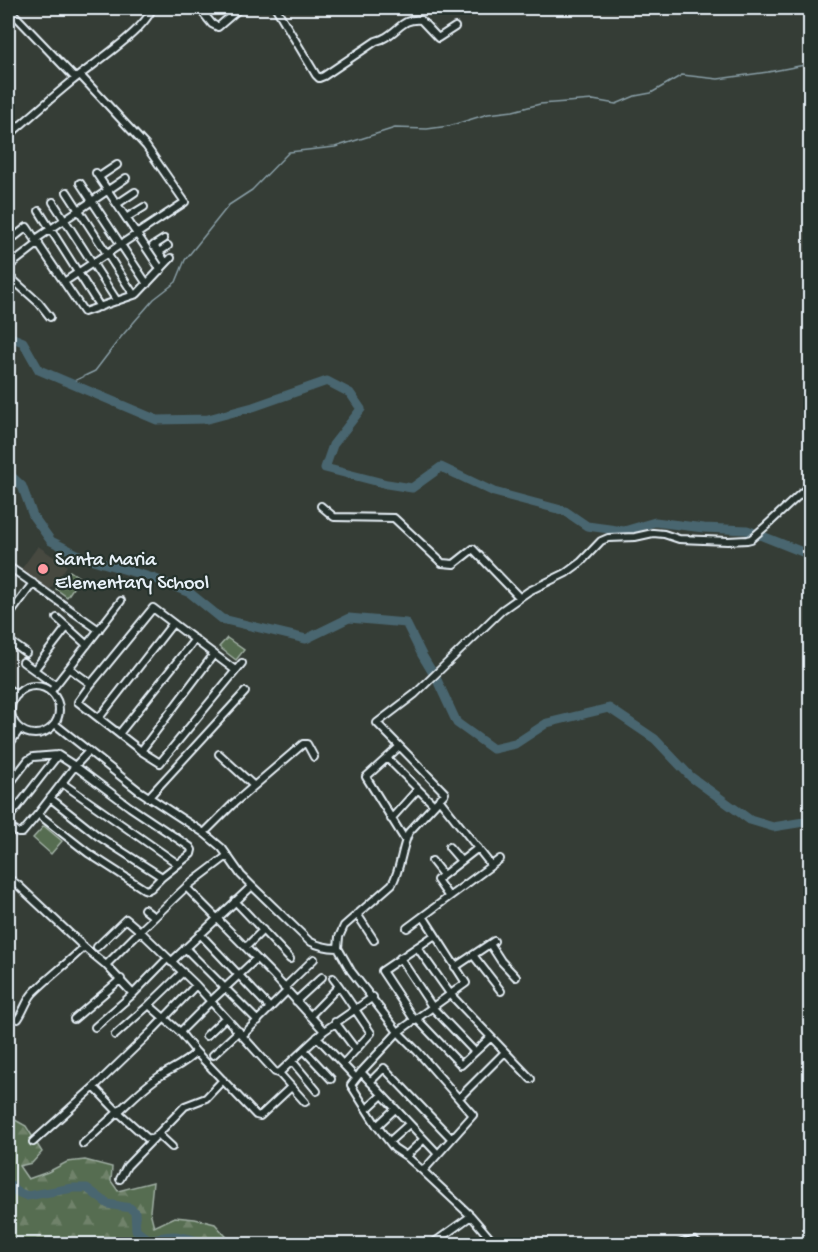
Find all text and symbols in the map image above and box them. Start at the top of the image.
place label: Santa Maria Elementary School [55,550,209,596]
marker: Santa Maria Elementary School [36,562,50,576]

